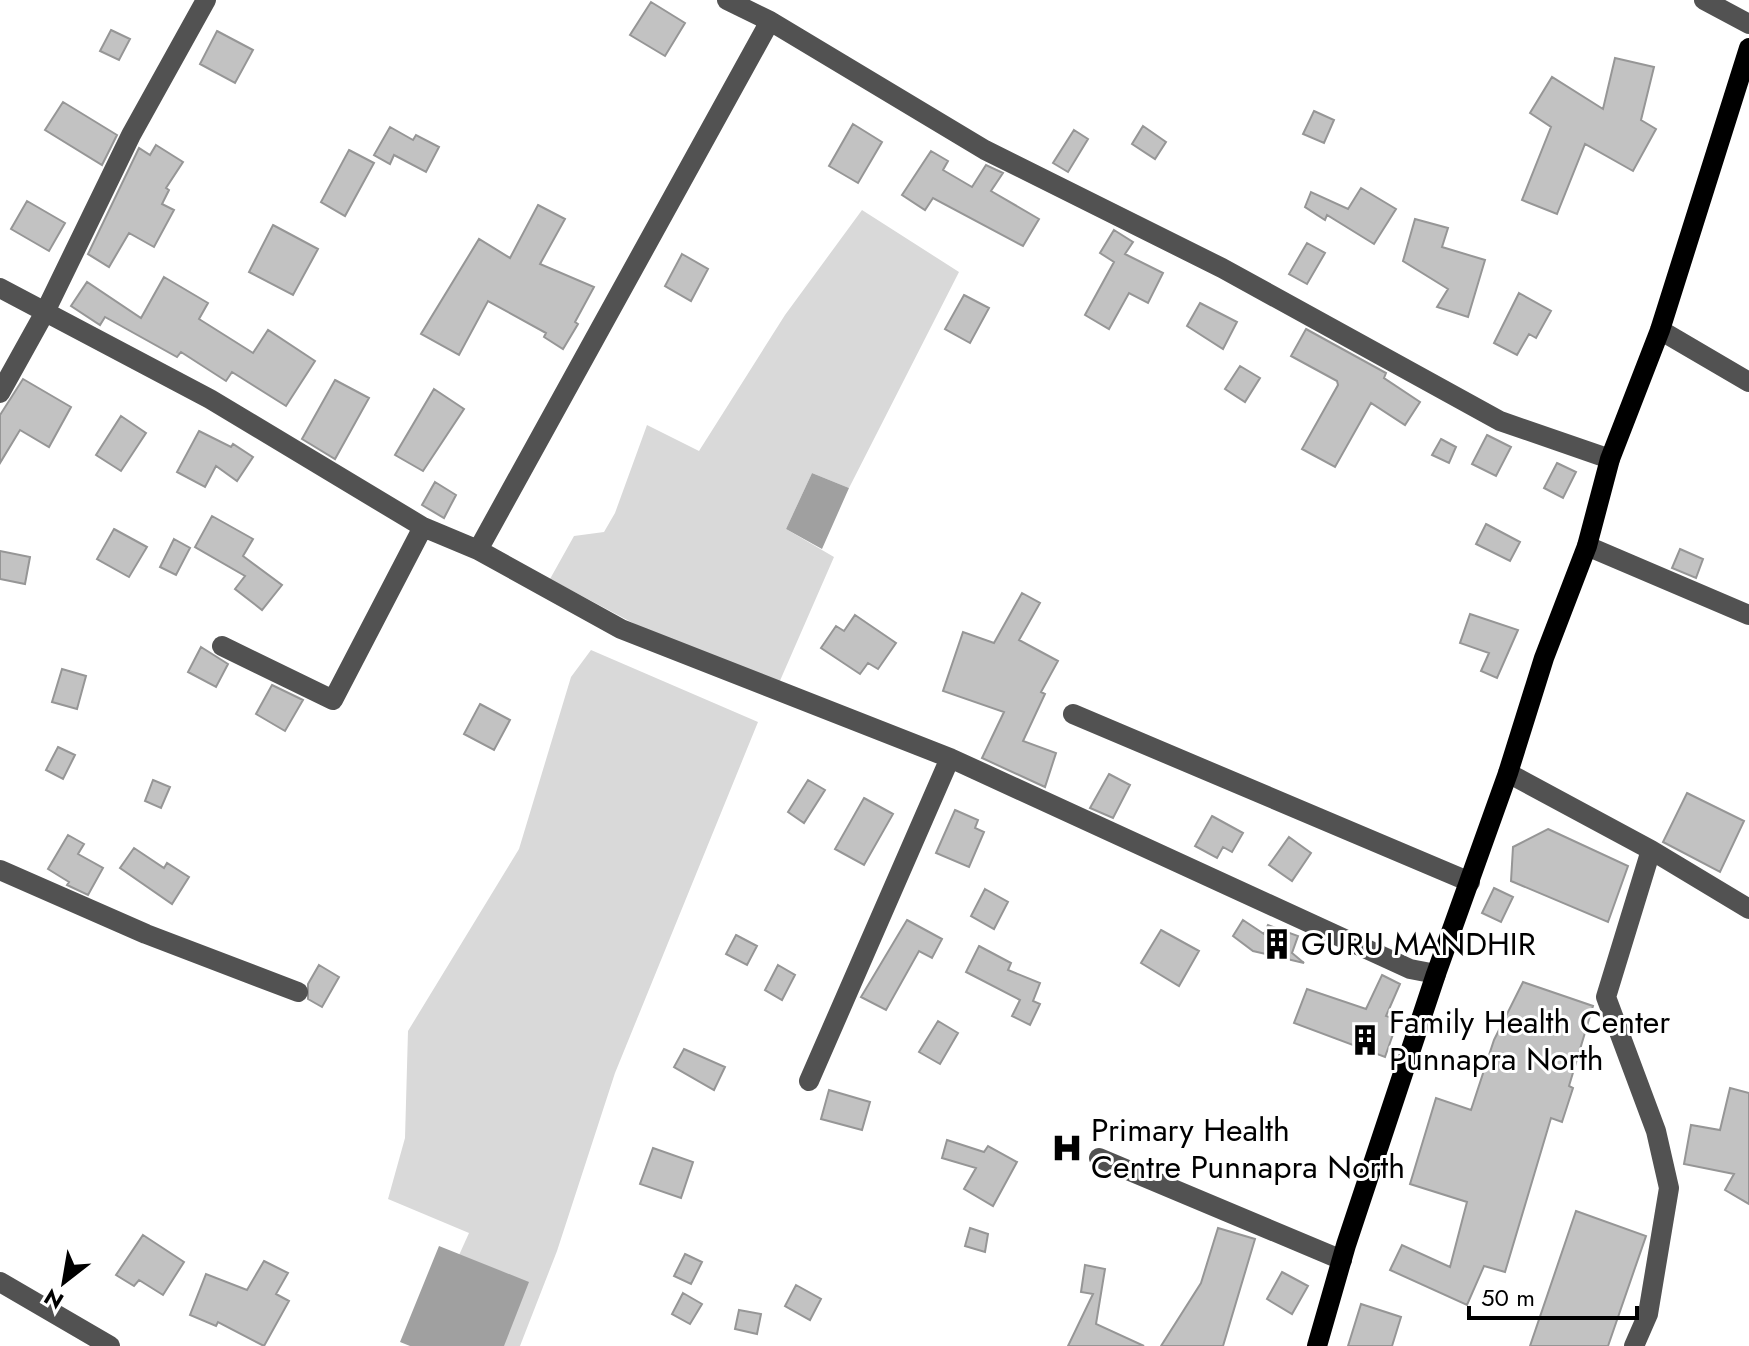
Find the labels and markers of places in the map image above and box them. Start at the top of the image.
place label: GURU MANDHIR [1301,921,1536,967]
building icon: GURU MANDHIR [1260,927,1294,961]
place label: Family Health Center Punnapra North [1389,999,1670,1082]
building icon: Family Health Center Punnapra North [1348,1023,1382,1057]
place label: Primary Health Centre Punnapra North [1091,1107,1405,1190]
hospital icon: Primary Health Centre Punnapra North [1050,1131,1084,1165]

